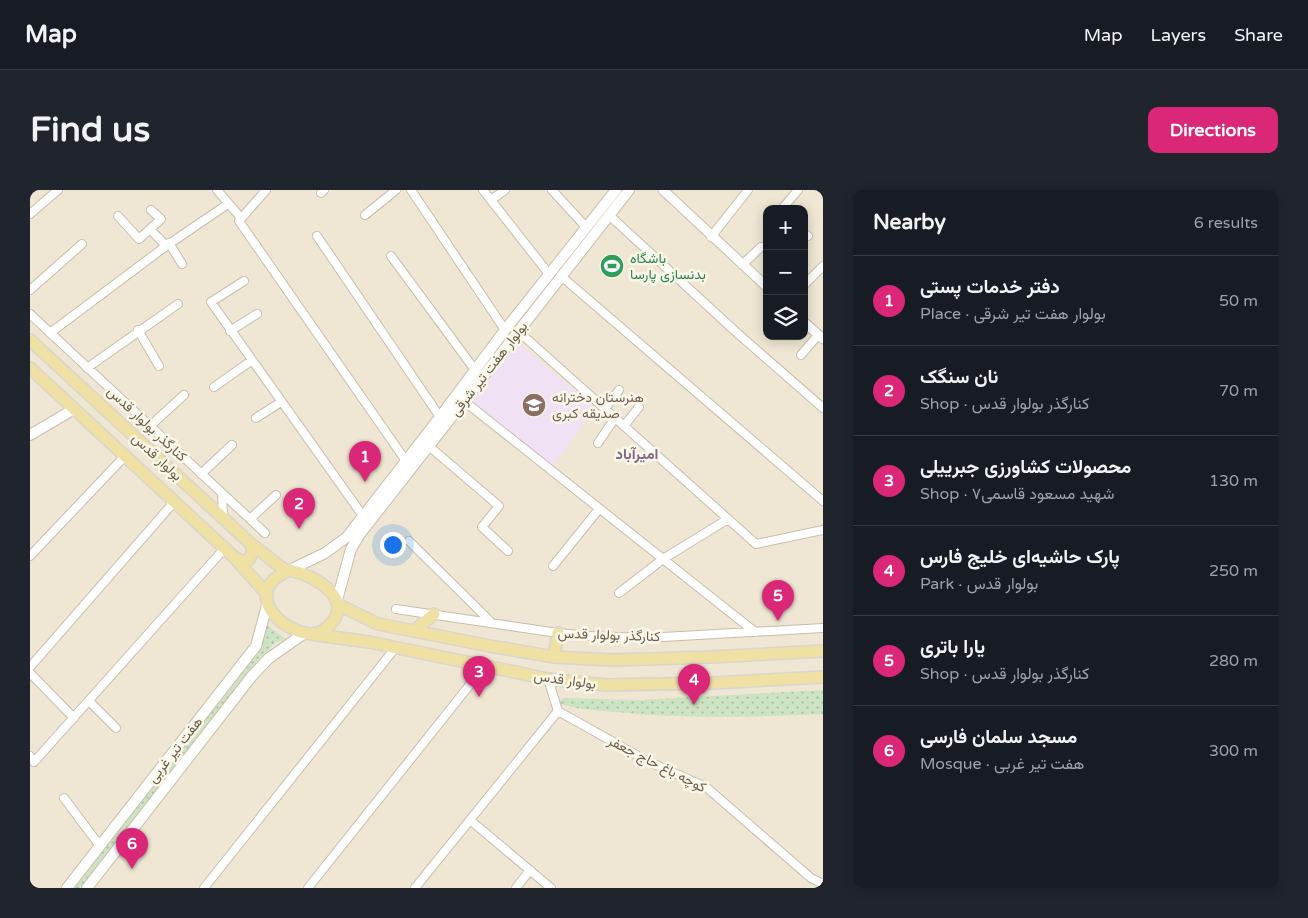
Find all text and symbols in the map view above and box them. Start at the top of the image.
text: Map [25,20,77,49]
text: Map [1084,24,1123,46]
text: Layers [1151,24,1206,46]
text: Share [1234,24,1283,46]
button: Directions [1148,107,1278,153]
text: Find us [30,109,150,151]
map controls [763,205,808,340]
button: + [763,205,808,250]
text: Nearby [873,210,946,235]
text: 6 results [1194,213,1258,233]
place label: باشگاه بدنسازی پارسا [630,250,706,284]
button: − [763,250,808,295]
sports icon: باشگاه بدنسازی پارسا [599,253,625,279]
text: دفتر خدمات پستی [920,276,1060,298]
text: 1 [884,291,894,311]
text: 50 m [1219,291,1258,311]
button: layers [763,295,808,340]
text: Place · بولوار هفت تیر شرقی [920,304,1106,324]
street label: بولوار هفت تیر شرقی [447,318,531,420]
text: نان سنگک [920,366,998,388]
text: 2 [884,381,894,401]
text: 70 m [1219,381,1258,401]
street label: کنارگذر بولوار قدس [104,383,190,465]
place label: هنرستان دخترانه صدیقه کبری [552,389,644,422]
school or university icon: هنرستان دخترانه صدیقه کبری [521,392,547,418]
text: Shop · کنارگذر بولوار قدس [920,394,1089,414]
street label: بولوار قدس [128,429,186,485]
pin: 1 [349,441,381,482]
district label: امیرآباد [616,445,658,463]
text: محصولات کشاورزی جبرییلی [920,456,1131,478]
text: 3 [884,471,894,491]
text: 130 m [1209,471,1258,491]
text: Shop · شهید مسعود قاسمی۷ [920,484,1114,504]
pin: 2 [283,488,315,529]
your location [380,532,406,558]
text: پارک حاشیه‌ای خلیج فارس [920,546,1120,568]
text: 4 [884,561,894,581]
text: 250 m [1209,561,1258,581]
text: Park · بولوار قدس [920,574,1038,594]
pin: 5 [762,580,794,621]
street label: کنارگذر بولوار قدس [557,625,661,645]
text: یارا باتری [920,636,985,658]
text: 5 [884,651,894,671]
text: 280 m [1209,651,1258,671]
pin: 3 [463,656,495,697]
pin: 4 [678,664,710,705]
text: Shop · کنارگذر بولوار قدس [920,664,1089,684]
street label: بولوار قدس [533,667,597,693]
street label: هفت تیر غربی [144,713,206,786]
text: مسجد سلمان فارسی [920,726,1077,748]
street label: کوچه باغ حاج جعفر [603,731,709,798]
text: 6 [884,741,894,761]
text: 300 m [1209,741,1258,761]
text: Mosque · هفت تیر غربی [920,754,1084,774]
pin: 6 [116,828,148,869]

